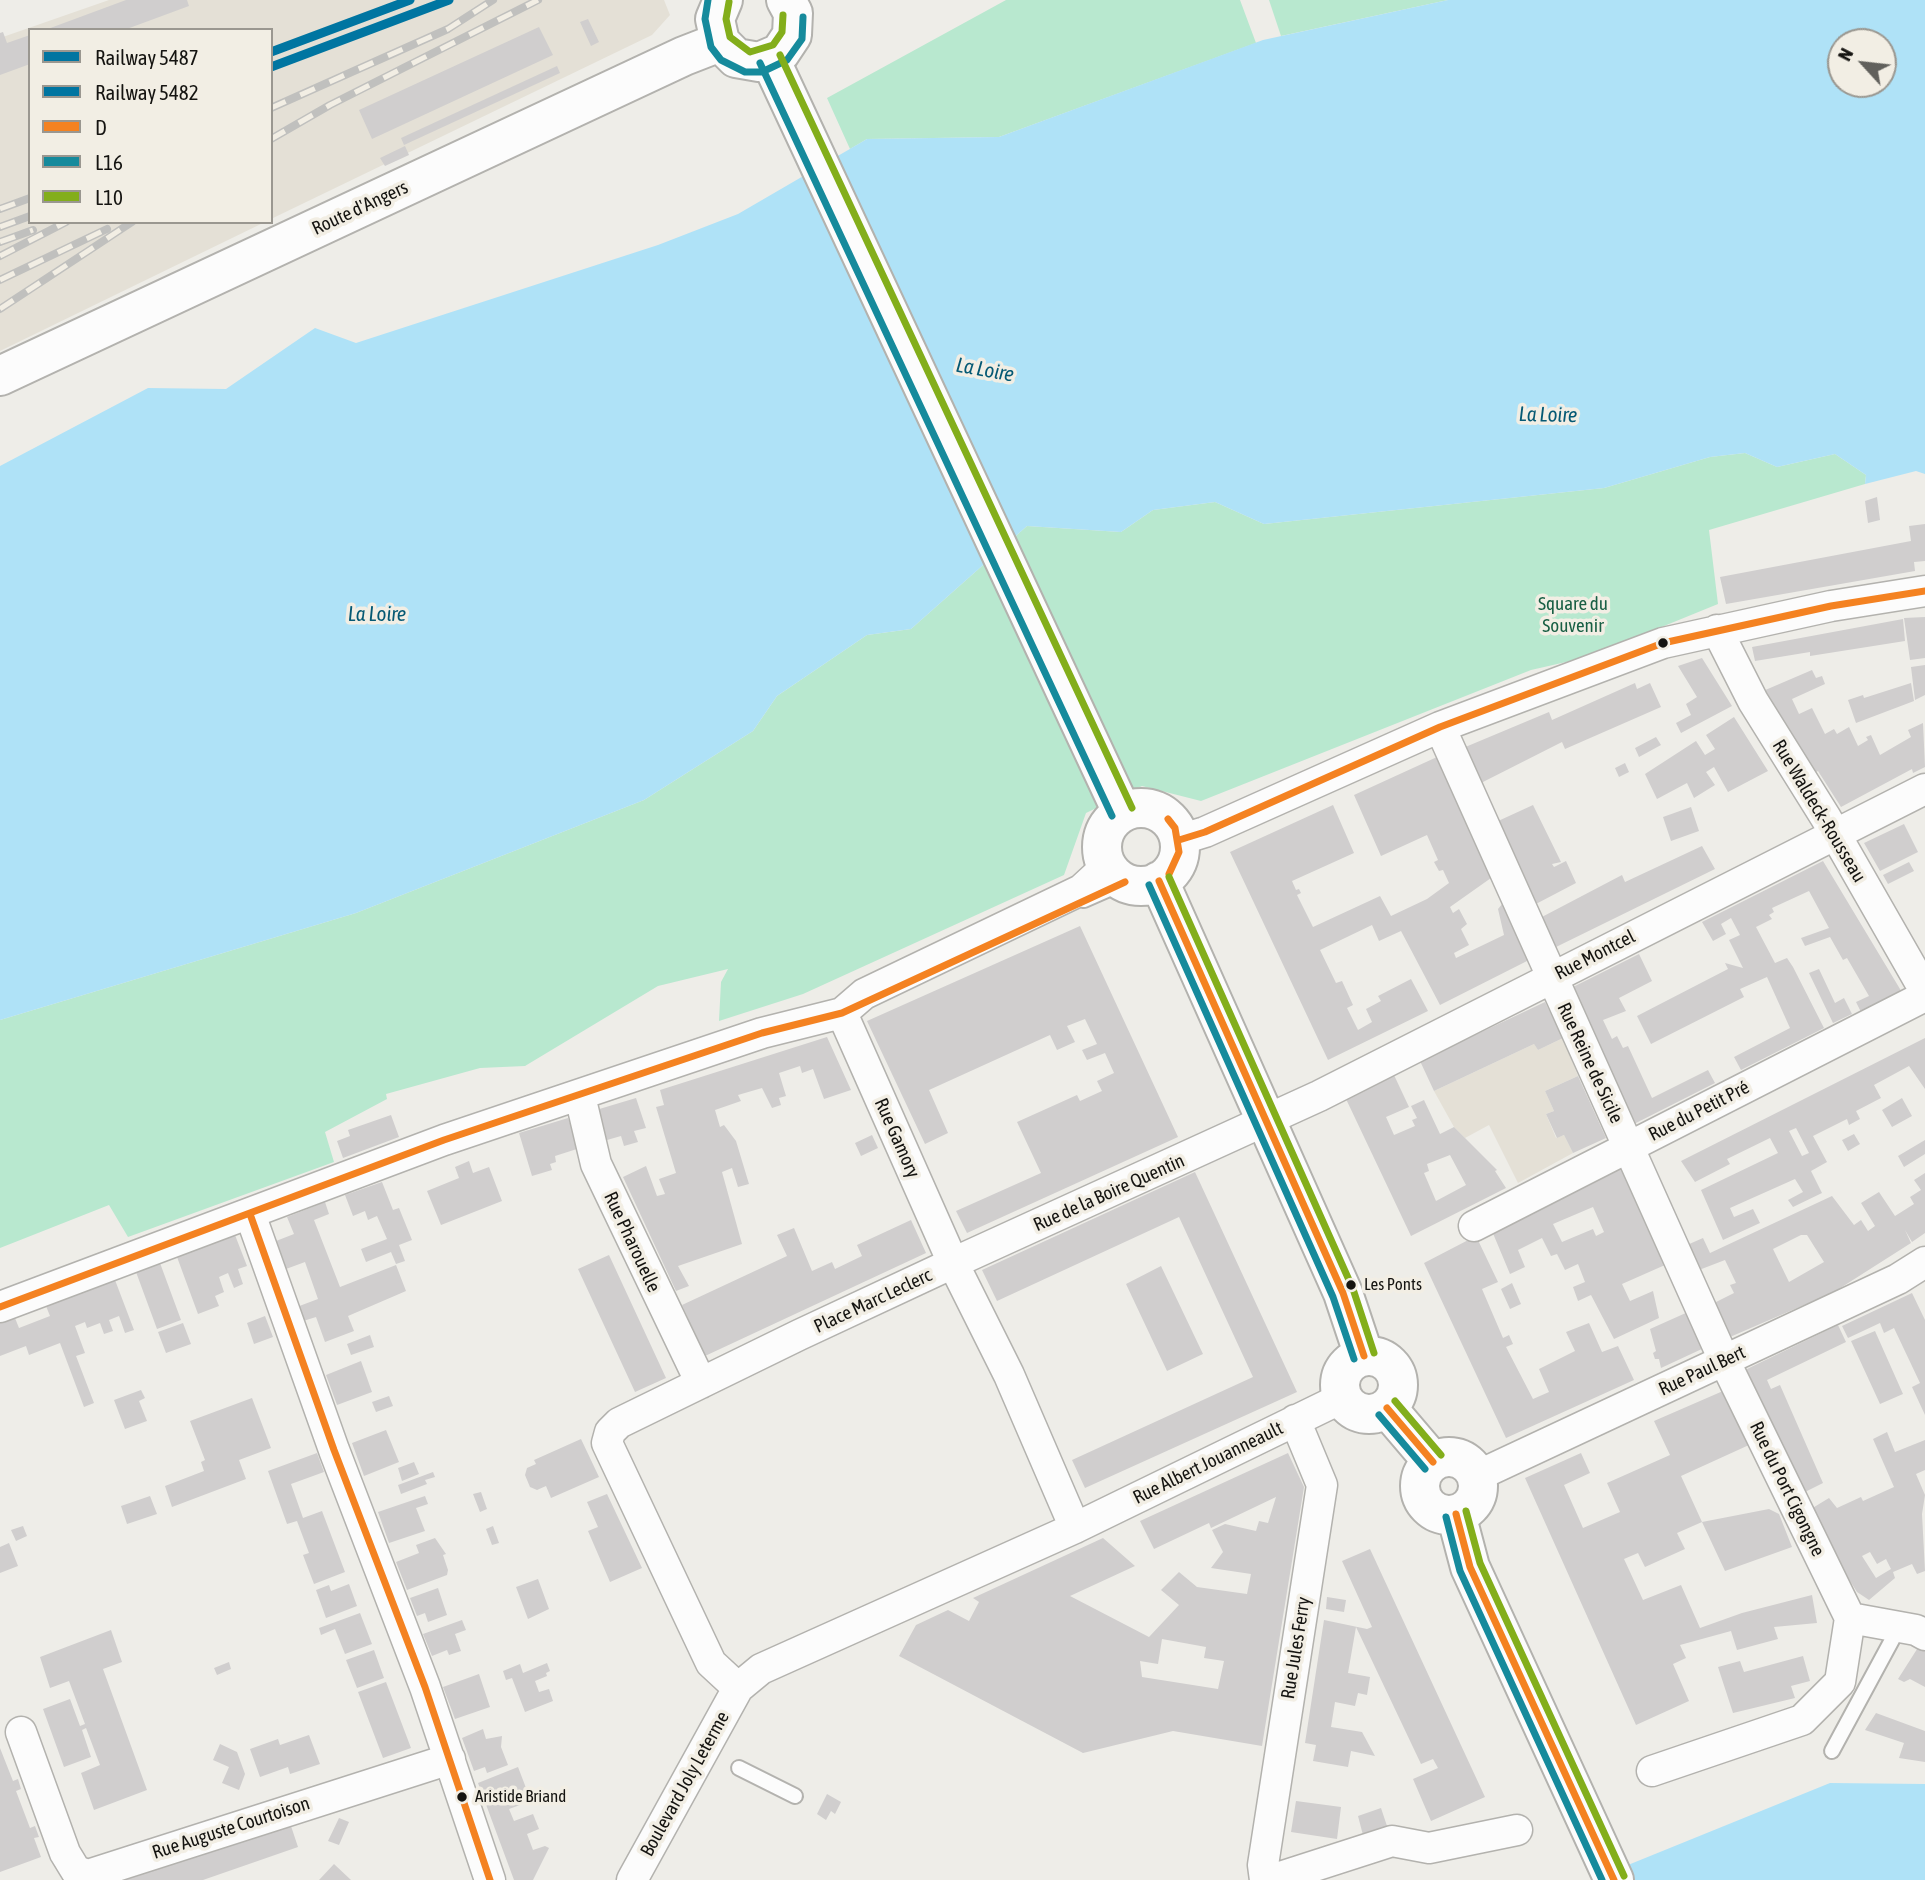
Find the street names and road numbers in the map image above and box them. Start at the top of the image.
street label: Route d'Angers [308,176,412,240]
street label: Rue Waldeck-Rousseau [1767,736,1871,886]
street label: Rue Montcel [1551,925,1639,985]
street label: Rue Reine de Sicile [1552,999,1628,1127]
street label: Rue du Petit Pré [1645,1076,1753,1146]
street label: Rue Gamory [869,1095,925,1181]
street label: Rue de la Boire Quentin [1030,1149,1188,1237]
street label: Rue Pharouelle [599,1188,665,1296]
street label: Place Marc Leclerc [811,1264,935,1338]
street label: Rue Paul Bert [1655,1341,1749,1401]
street label: Rue Albert Jouanneault [1129,1417,1287,1509]
street label: Rue du Port Cigongne [1745,1418,1829,1560]
street label: Rue Jules Ferry [1277,1595,1315,1701]
street label: Boulevard Joly Leterme [636,1708,734,1860]
street label: Rue Auguste Courtoison [149,1792,313,1864]

